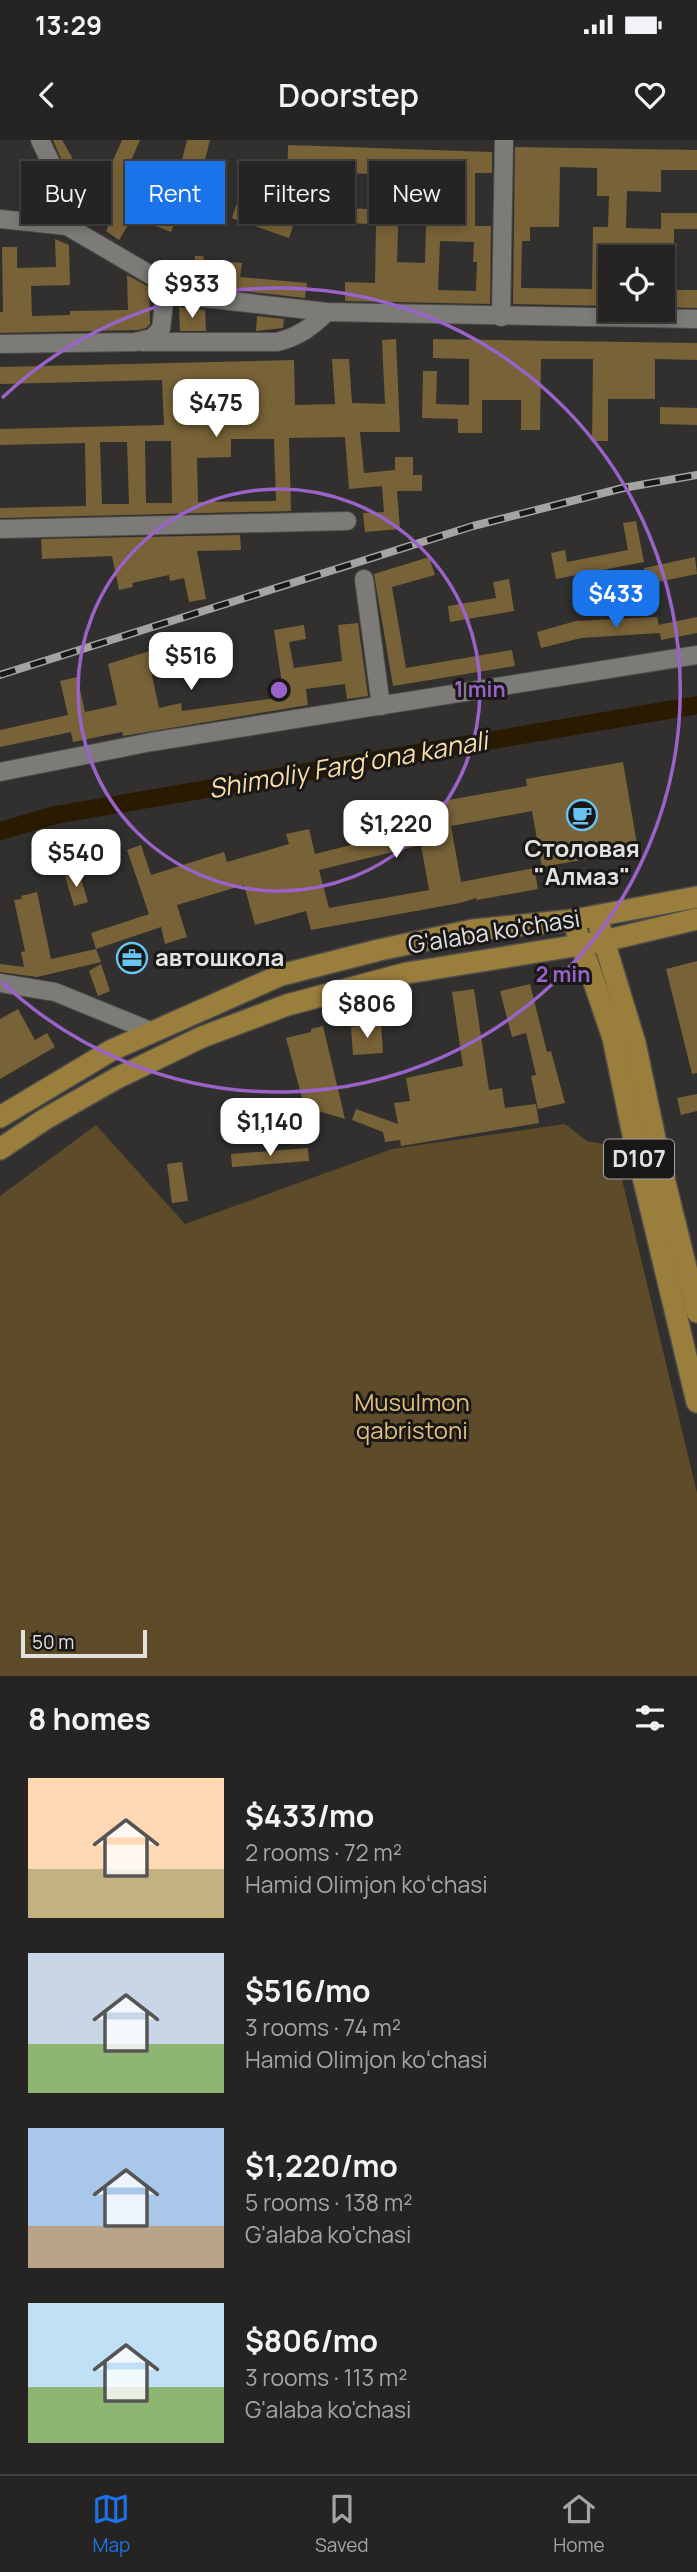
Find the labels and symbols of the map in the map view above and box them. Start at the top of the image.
pin: $933 [151,260,233,320]
pin: $475 [175,380,257,439]
pin: $433 [575,570,657,630]
pin: $516 [150,632,232,692]
text: 1 min [454,675,506,703]
centre of rings [267,678,291,702]
water label: Shimoliy Fargʻona kanali [205,721,493,806]
cafe icon: Столовая "Алмаз" [565,798,599,832]
pin: $1,220 [339,800,453,860]
pin: $540 [35,830,117,889]
place label: Столовая "Алмаз" [524,831,640,892]
street label: G'alaba ko'chasi [405,901,582,960]
place label: автошкола [155,940,284,973]
office icon: автошкола [115,941,149,975]
text: 2 min [536,960,590,988]
pin: $806 [326,981,408,1040]
pin: $1,140 [213,1098,327,1158]
road number: D107 [604,1140,674,1178]
park label: Musulmon qabristoni [354,1385,470,1446]
scale bar [21,1627,147,1659]

